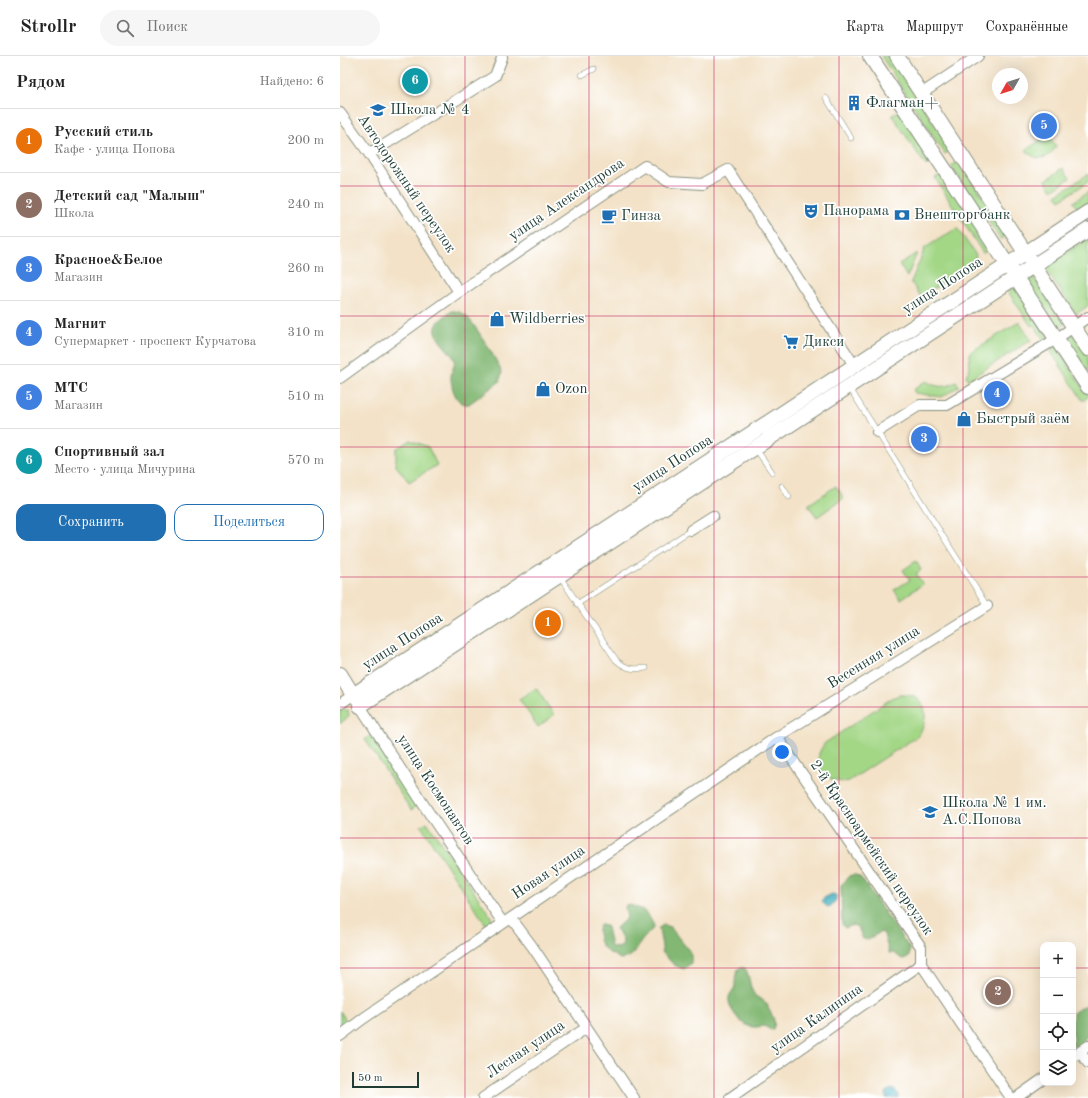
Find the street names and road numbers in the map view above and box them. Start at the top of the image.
street label: Автодорожный переулок [354,112,458,256]
street label: улица Александрова [507,156,628,244]
street label: улица Попова [900,254,986,317]
street label: улица Попова [630,432,716,495]
street label: улица Попова [360,610,446,673]
street label: Весенняя улица [825,623,923,692]
street label: улица Космонавтов [394,732,476,848]
street label: 2-й Красноармейский переулок [807,758,935,939]
street label: Новая улица [510,843,589,903]
street label: улица Калинина [768,981,866,1056]
street label: Лесная улица [484,1018,568,1082]

